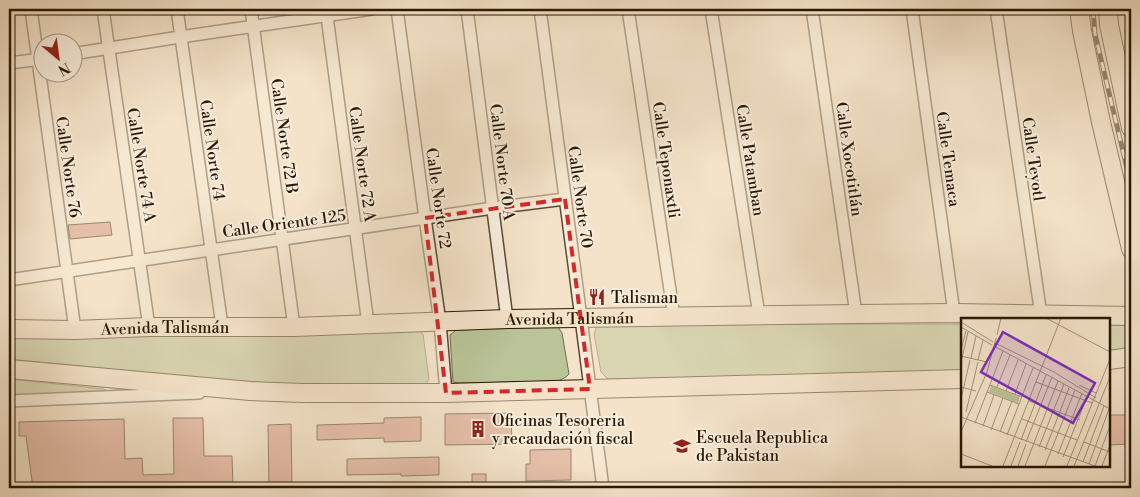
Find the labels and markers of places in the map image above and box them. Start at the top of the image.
restaurant icon: Talisman [587,287,607,307]
place label: Talisman [611,288,679,308]
place label: Oficinas Tesoreria y recaudación fiscal [491,411,634,449]
building icon: Oficinas Tesoreria y recaudación fiscal [468,419,488,439]
place label: Escuela Republica de Pakistan [696,428,829,466]
school or university icon: Escuela Republica de Pakistan [672,436,692,456]

